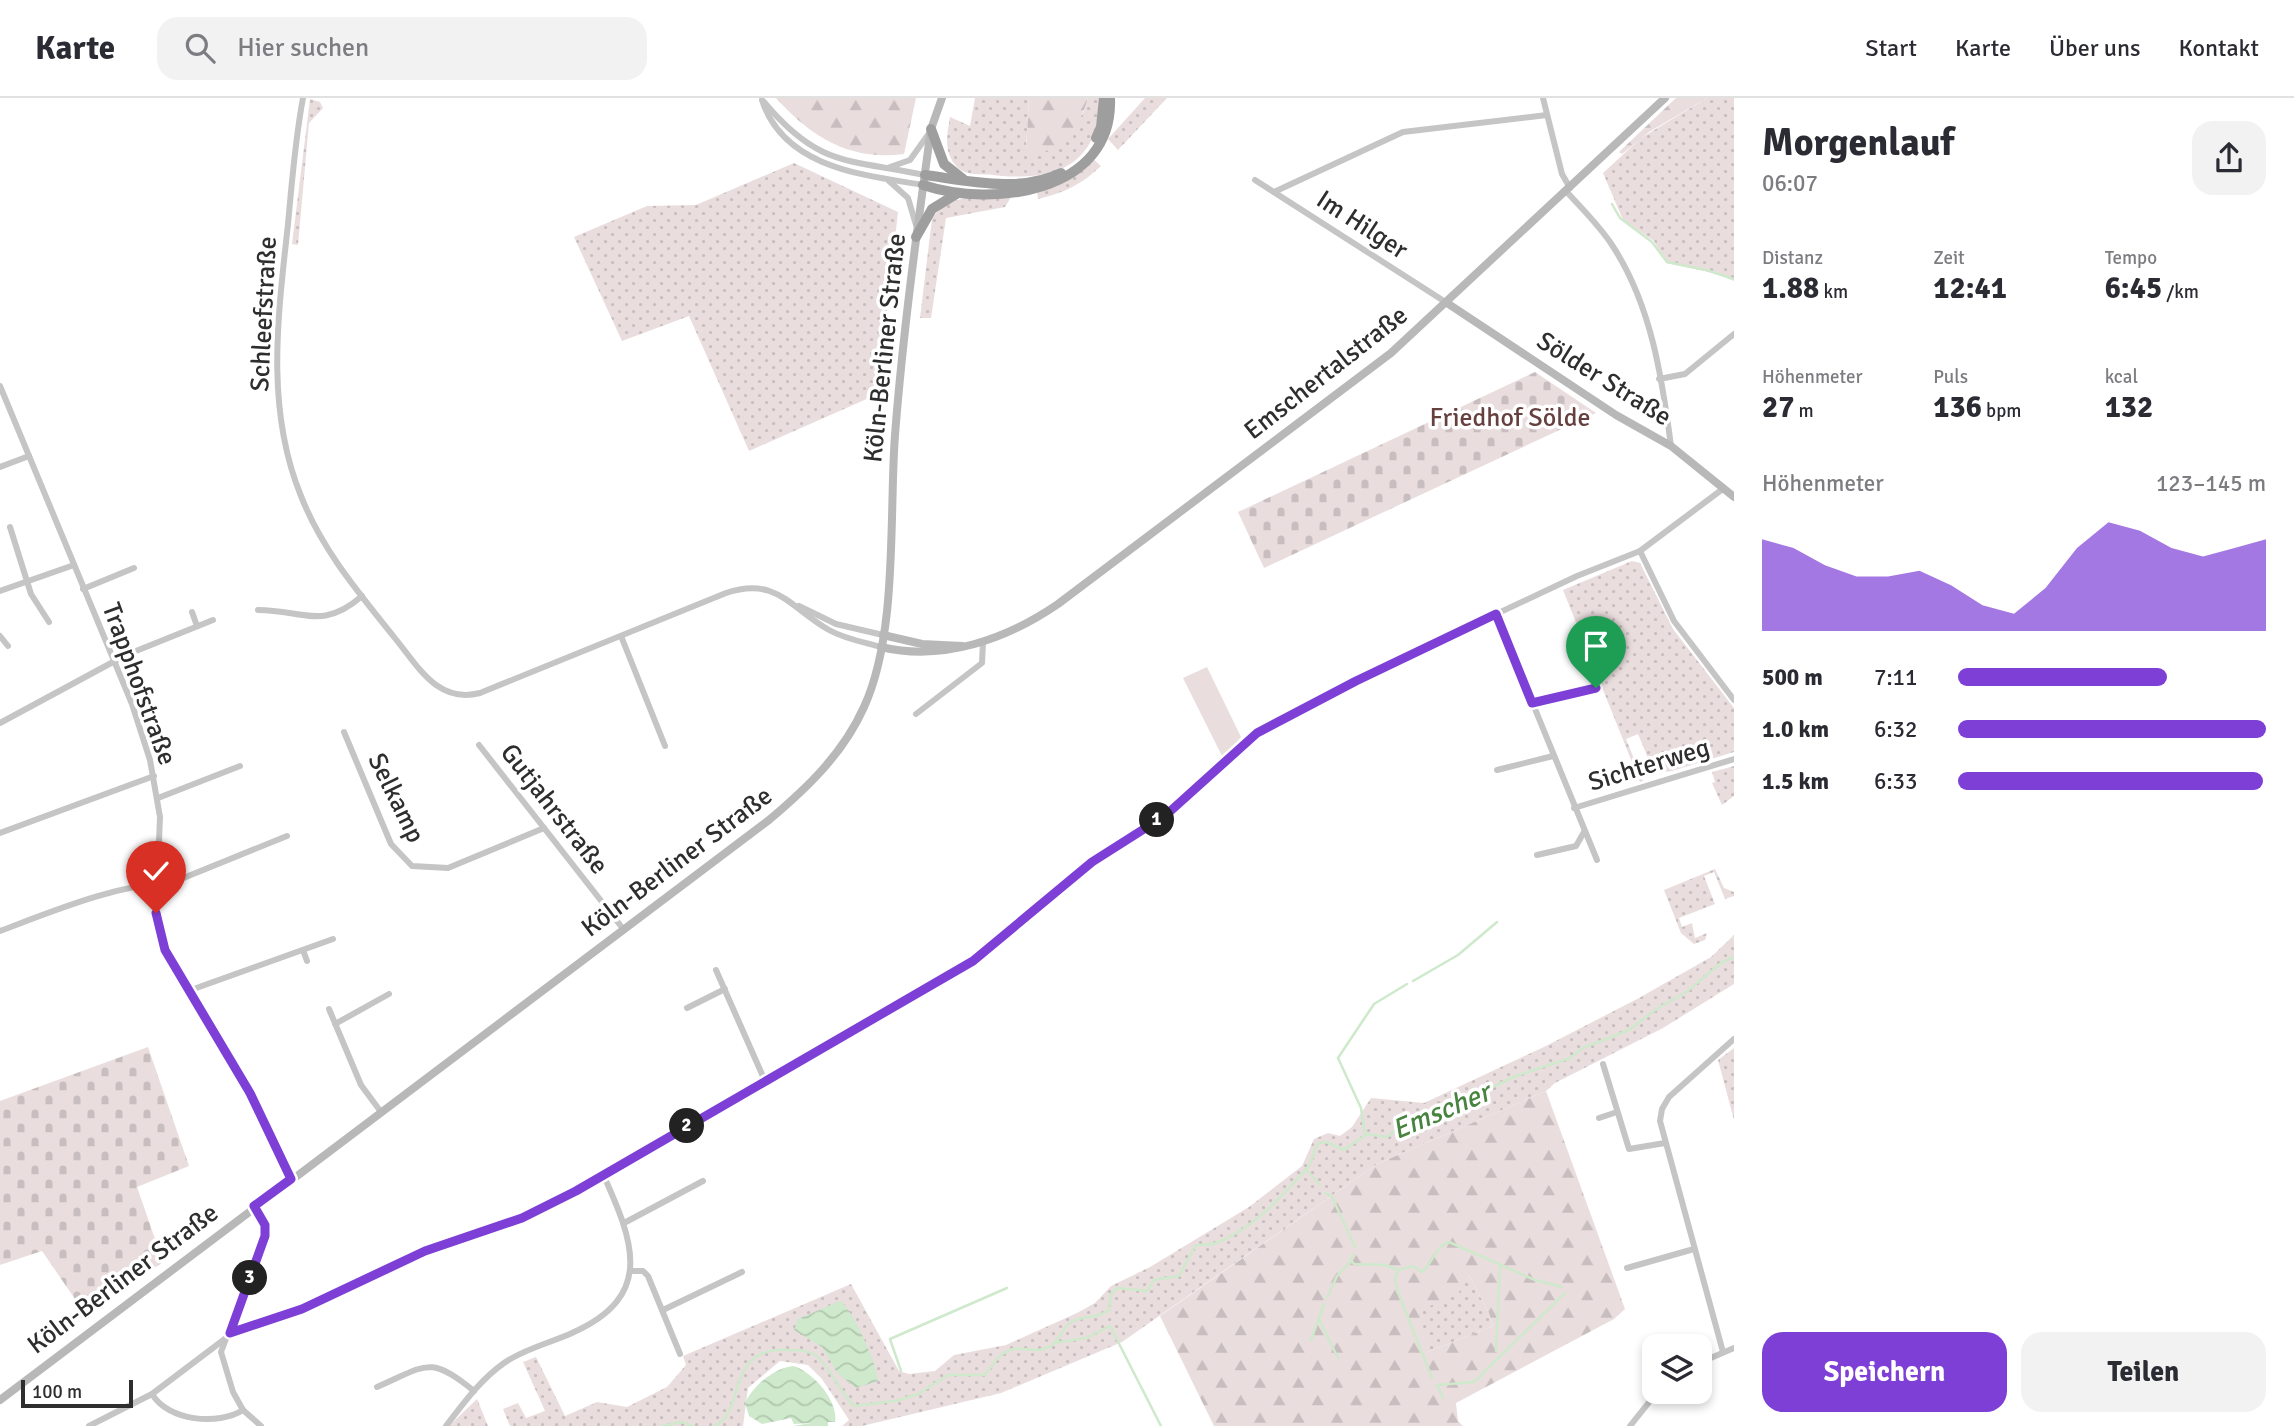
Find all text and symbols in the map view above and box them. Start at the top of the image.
search box [157,17,647,80]
text: Karte [35,28,115,69]
icon: search [181,29,219,67]
text: Hier suchen [237,32,369,64]
text: Start [1865,33,1917,63]
text: Karte [1955,33,2011,63]
text: Über uns [2049,33,2141,63]
text: Kontakt [2179,33,2259,63]
text: Morgenlauf [1762,119,1954,166]
button: share [2192,121,2266,195]
text: 06:07 [1762,169,1818,198]
street label: Im Hilger [1310,184,1414,267]
street label: Köln-Berliner Straße [857,232,913,464]
street label: Schleefstraße [244,236,284,392]
text: Distanz [1762,246,1823,270]
text: Zeit [1933,246,1965,270]
text: Tempo [2105,246,2157,270]
text: 1.88 [1762,270,1819,307]
text: 12:41 [1933,270,2007,307]
text: 6:45 [2105,270,2162,307]
text: km [1819,280,1848,304]
text: /km [2162,280,2199,304]
street label: Emschertalstraße [1238,299,1414,447]
street label: Sölder Straße [1531,325,1677,433]
text: Höhenmeter [1762,365,1863,389]
text: Puls [1933,365,1968,389]
text: kcal [2105,365,2138,389]
text: 27 [1762,389,1794,426]
text: 136 [1933,389,1982,426]
text: 132 [2105,389,2153,426]
text: m [1794,399,1814,423]
text: bpm [1982,399,2021,423]
park label: Friedhof Sölde [1430,402,1591,434]
text: Höhenmeter [1762,469,1884,498]
text: 123–145 m [2156,469,2266,498]
street label: Trapphofstraße [95,599,183,769]
pin [1566,616,1626,688]
icon: arrive [1577,627,1615,665]
text: 500 m [1762,663,1823,692]
text: 7:11 [1874,663,1917,692]
text: 1.0 km [1762,715,1829,744]
text: 6:32 [1874,715,1917,744]
street label: Sichterweg [1585,731,1713,799]
street label: Gutjahrstraße [493,737,615,881]
street label: Selkamp [361,748,431,848]
text: 1.5 km [1762,767,1829,796]
text: 6:33 [1874,767,1917,796]
street label: Köln-Berliner Straße [575,780,779,944]
pin: 1 [1140,802,1174,838]
text: 1 [1151,807,1162,831]
pin [126,841,186,913]
icon: check [137,852,175,890]
water label: Emscher [1387,1074,1499,1147]
pin: 2 [670,1108,704,1144]
text: 2 [681,1113,692,1137]
street label: Köln-Berliner Straße [21,1197,225,1361]
pin: 3 [232,1260,268,1296]
text: 3 [244,1265,255,1289]
button: Speichern [1762,1332,2007,1412]
button: Teilen [2021,1332,2266,1412]
map controls [1642,1334,1712,1404]
button: layers [1642,1334,1712,1404]
scale bar [21,1377,133,1409]
text: 100 m [32,1380,82,1404]

